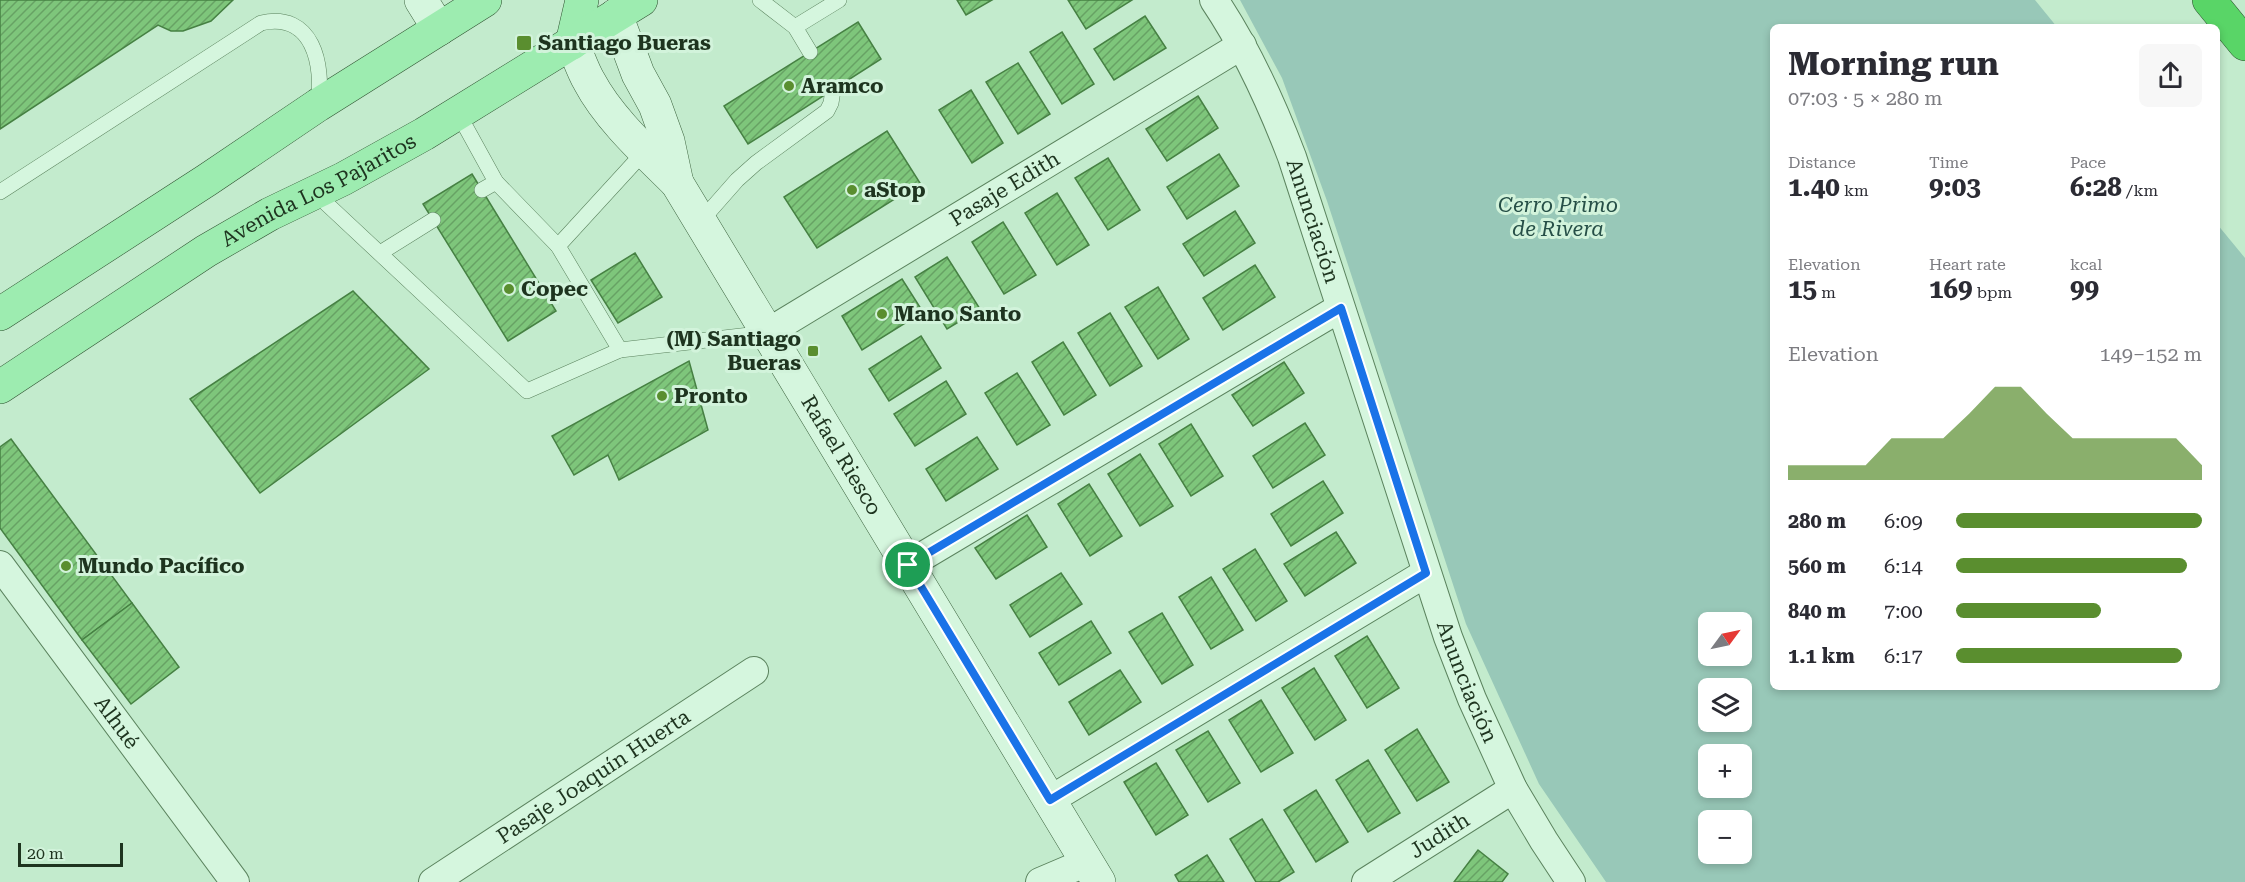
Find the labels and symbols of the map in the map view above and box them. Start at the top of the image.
place label: Santiago Bueras [538,31,711,55]
marker: Santiago Bueras [515,34,533,52]
place label: Aramco [801,74,884,98]
marker: Aramco [782,79,796,93]
street label: Avenida Los Pajaritos [217,129,420,252]
street label: Pasaje Edith [946,146,1064,231]
street label: Anunciación [1281,156,1344,287]
place label: aStop [864,178,926,202]
marker: aStop [845,183,859,197]
park label: Cerro Primo de Rivera [1498,193,1618,241]
place label: Copec [521,277,588,301]
marker: Copec [502,282,516,296]
place label: Mano Santo [894,302,1021,326]
marker: Mano Santo [875,307,889,321]
place label: (M) Santiago Bueras [667,327,801,375]
marker: (M) Santiago Bueras [806,344,820,358]
place label: Pronto [674,384,748,408]
marker: Pronto [655,389,669,403]
street label: Rafael Riesco [796,391,887,519]
pin [882,539,933,590]
place label: Mundo Pacífico [78,554,245,578]
marker: Mundo Pacífico [59,559,73,573]
north arrow [1698,612,1752,666]
street label: Anunciación [1432,618,1502,747]
street label: Alhué [89,691,144,753]
street label: Pasaje Joaquín Huerta [492,704,695,849]
street label: Judith [1405,807,1474,863]
scale bar [18,840,123,868]

